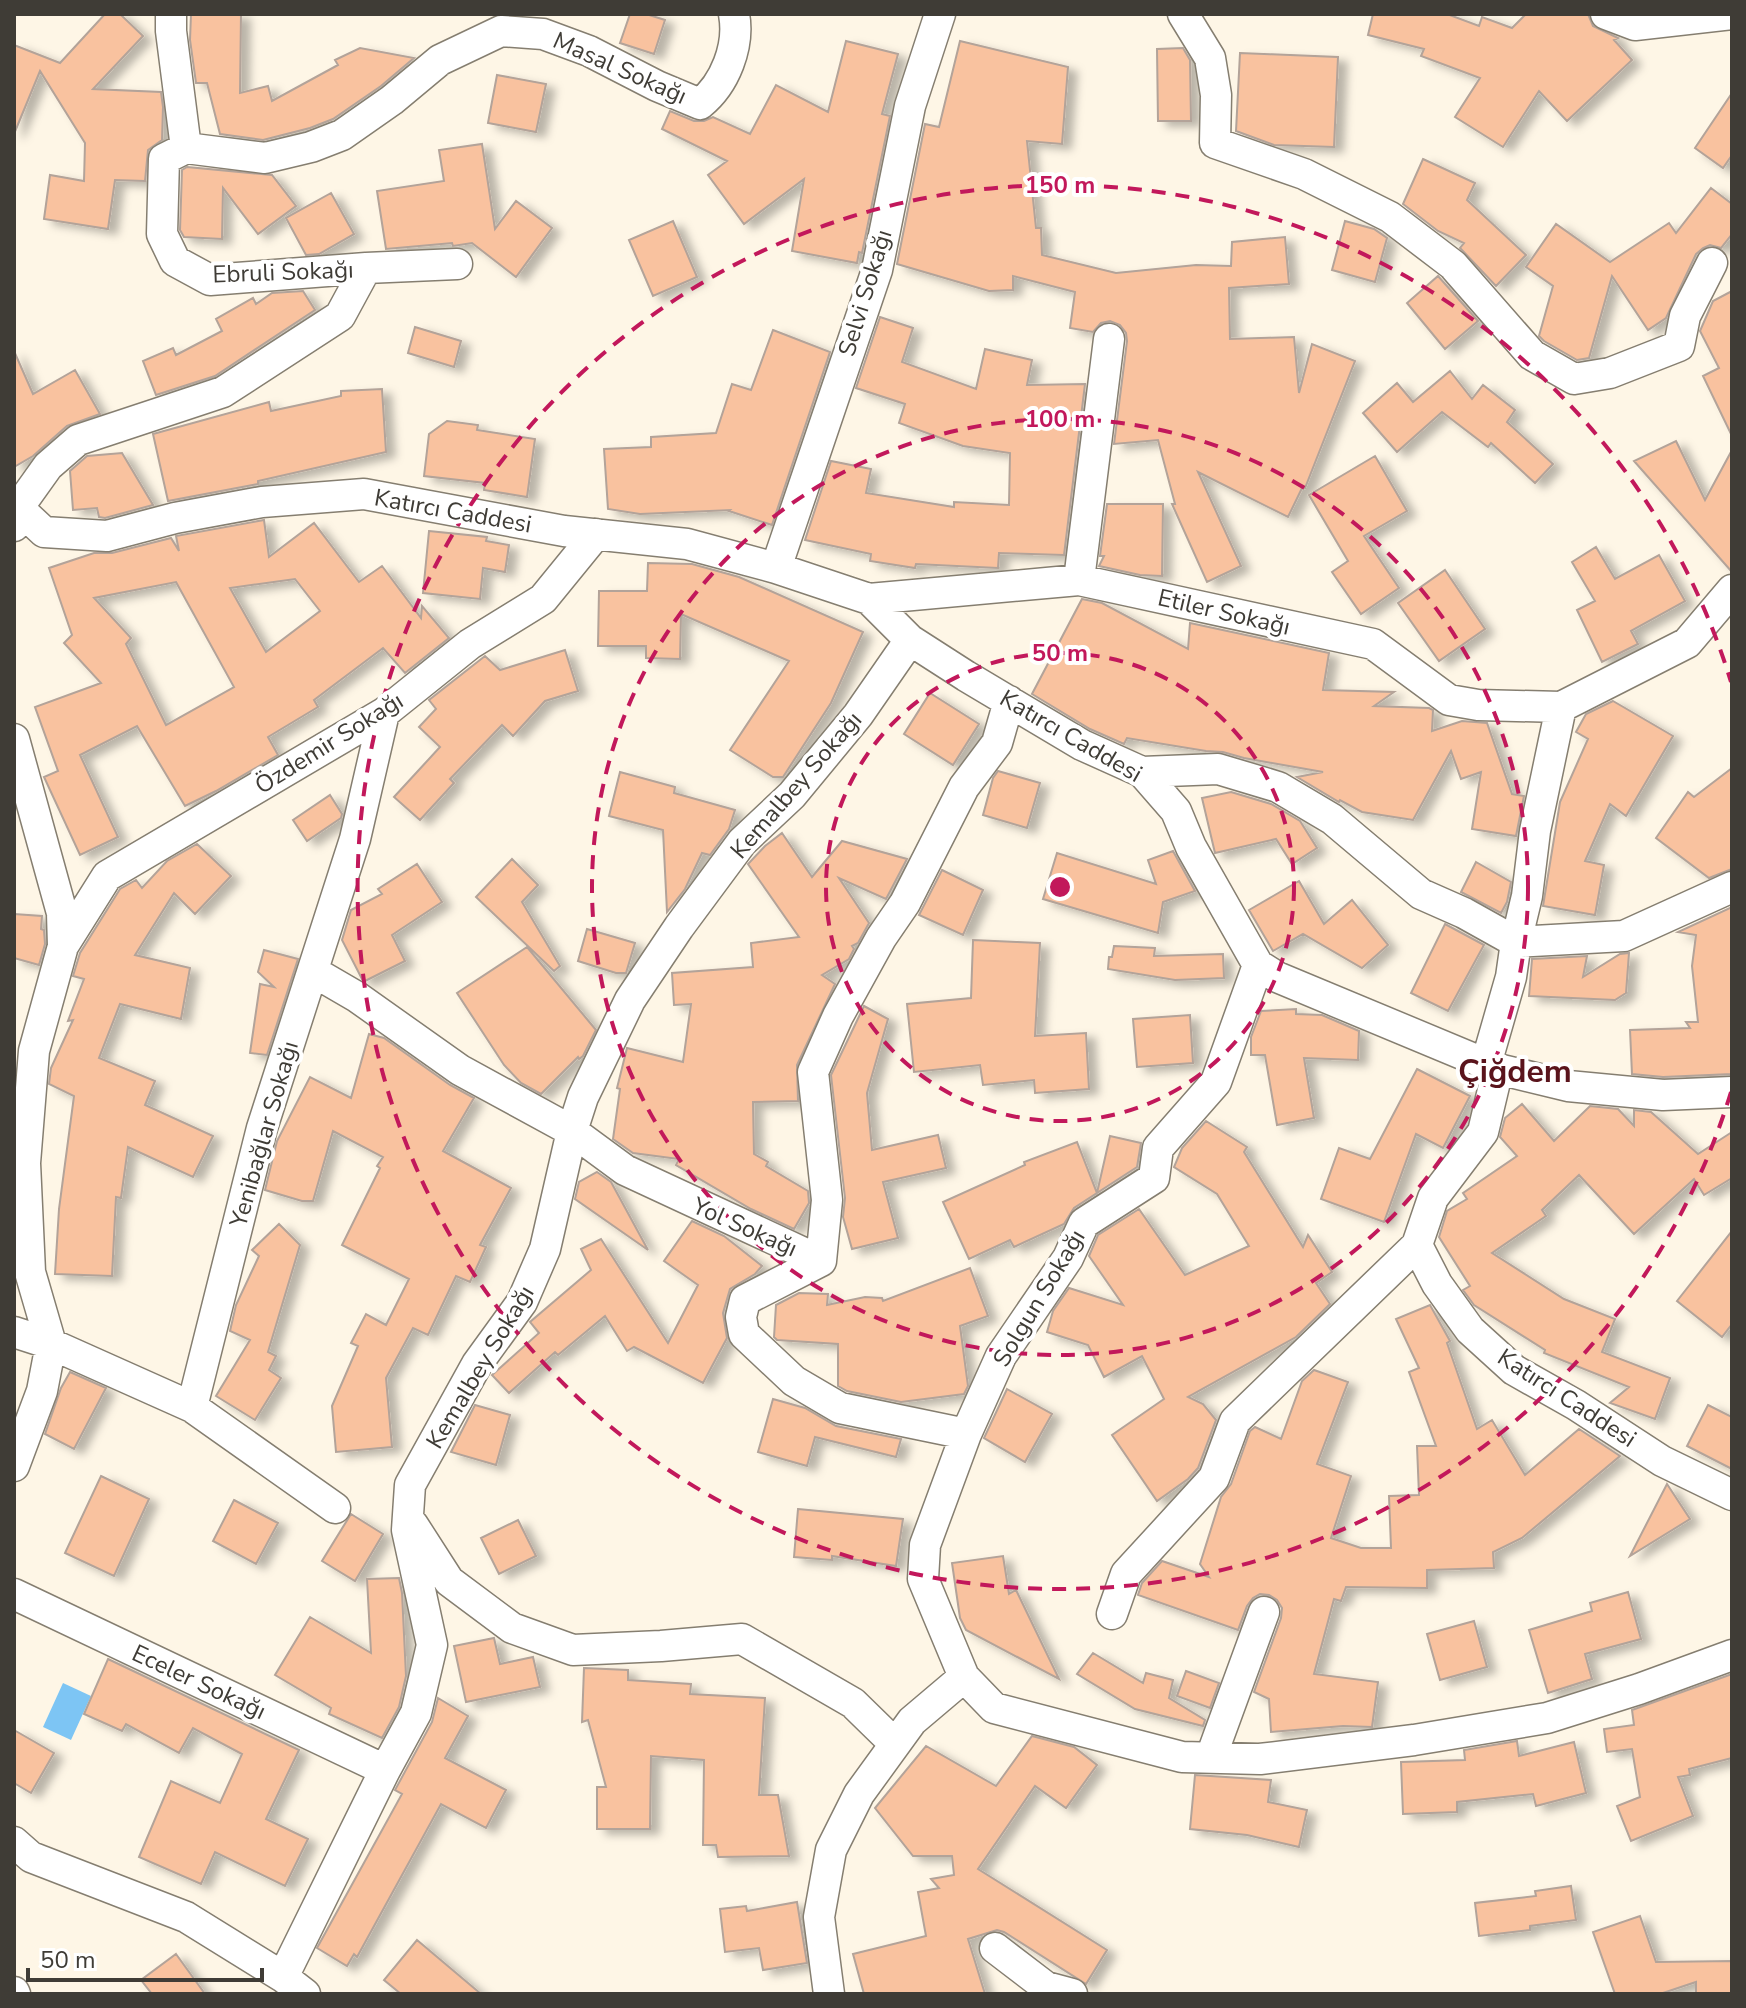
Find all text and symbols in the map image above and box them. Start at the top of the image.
street label: Masal Sokağı [548,24,692,112]
text: 150 m [1025,169,1095,201]
street label: Selvi Sokağı [831,226,899,360]
street label: Ebruli Sokağı [212,254,354,290]
text: 100 m [1025,403,1095,435]
street label: Katırcı Caddesi [372,481,534,541]
street label: Etiler Sokağı [1155,581,1293,643]
text: 50 m [1032,637,1088,669]
street label: Katırcı Caddesi [994,682,1148,790]
street label: Özdemir Sokağı [249,685,409,801]
street label: Kemalbey Sokağı [723,705,869,865]
centre of rings [1046,873,1074,901]
street label: Yenibağlar Sokağı [222,1037,306,1232]
district label: Çiğdem [1458,1050,1572,1093]
street label: Yol Sokağı [687,1189,802,1264]
street label: Solgun Sokağı [985,1223,1093,1373]
street label: Kemalbey Sokağı [419,1279,541,1455]
street label: Katırcı Caddesi [1491,1341,1643,1455]
street label: Eceler Sokağı [127,1637,271,1727]
scale bar [28,1932,262,1982]
text: 50 m [40,1944,96,1976]

